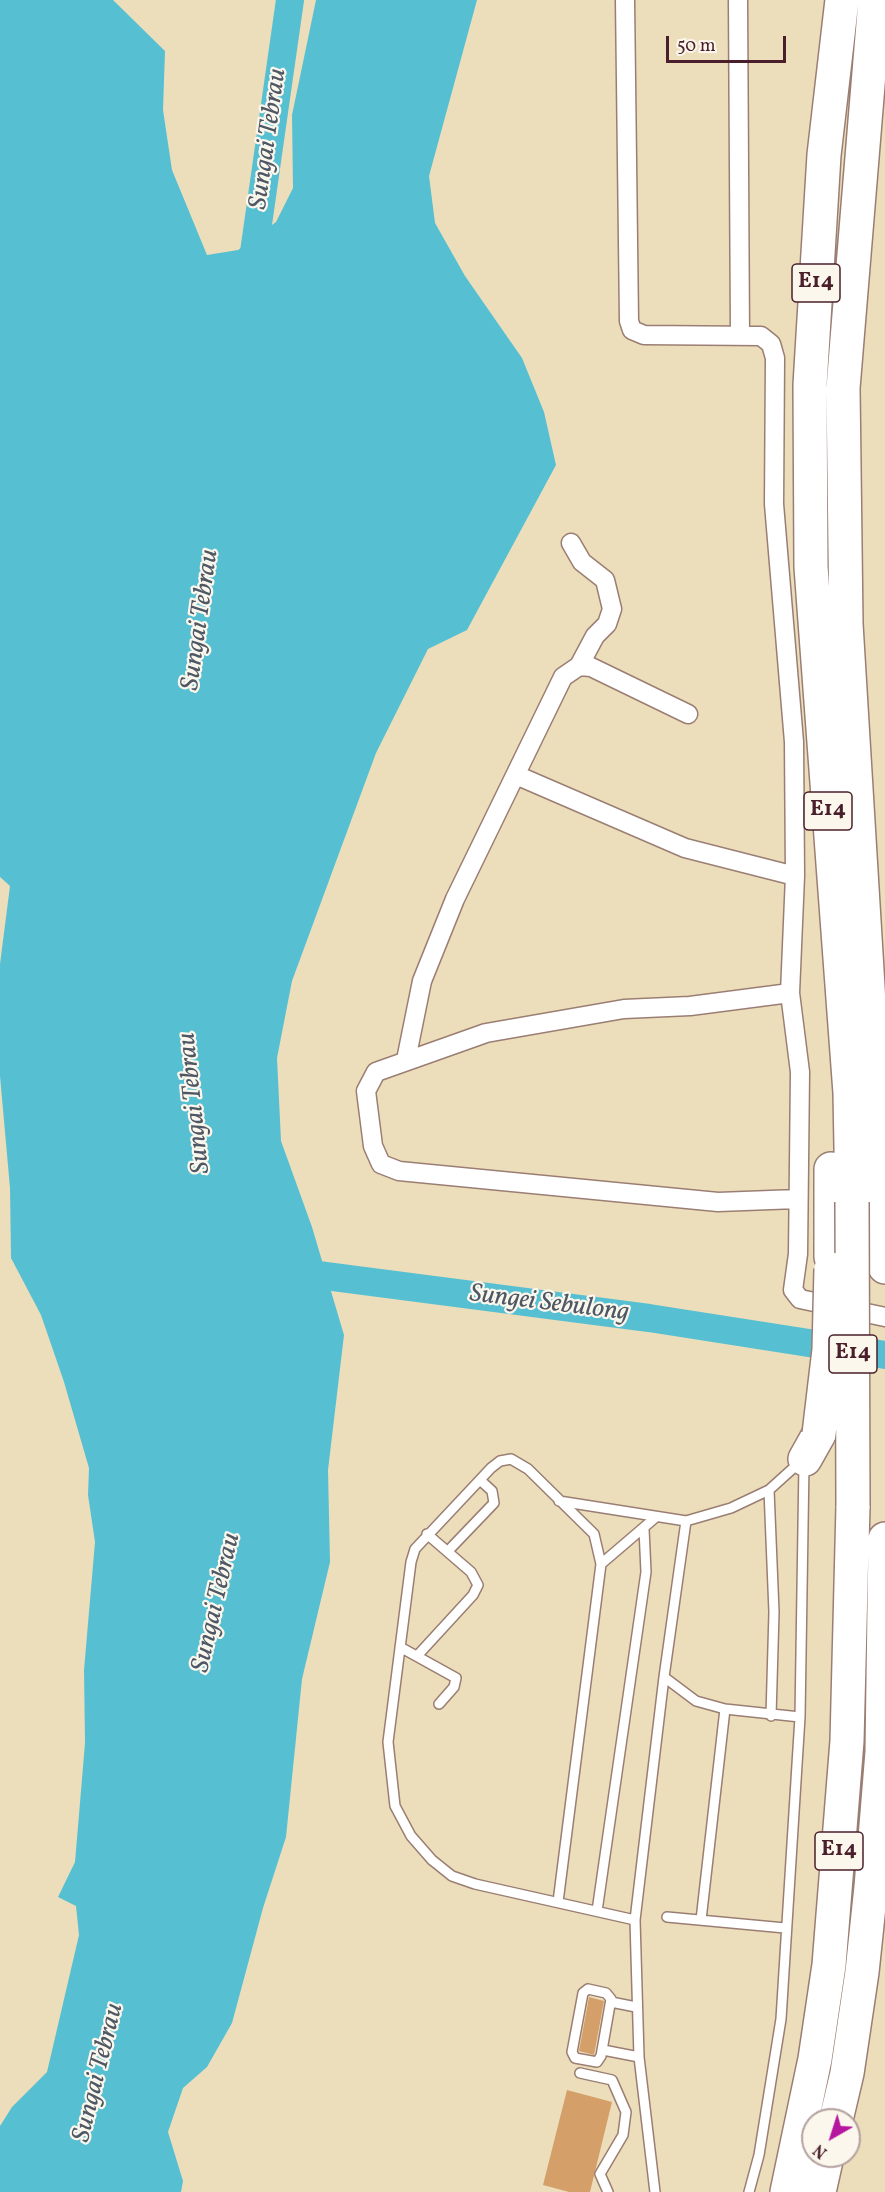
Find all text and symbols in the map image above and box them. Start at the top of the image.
scale bar [669,24,789,62]
text: 50 m [677,34,716,59]
water label: Sungai Tebrau [245,67,295,211]
road number: E14 [792,264,840,302]
water label: Sungai Tebrau [177,548,227,692]
road number: E14 [804,792,852,830]
water label: Sungai Tebrau [173,1031,219,1175]
water label: Sungei Sebulong [468,1280,630,1330]
road number: E14 [829,1335,877,1373]
water label: Sungai Tebrau [187,1530,249,1676]
road number: E14 [815,1832,863,1870]
water label: Sungai Tebrau [68,2000,132,2146]
north arrow [801,2108,861,2168]
text: N [809,2138,832,2163]

